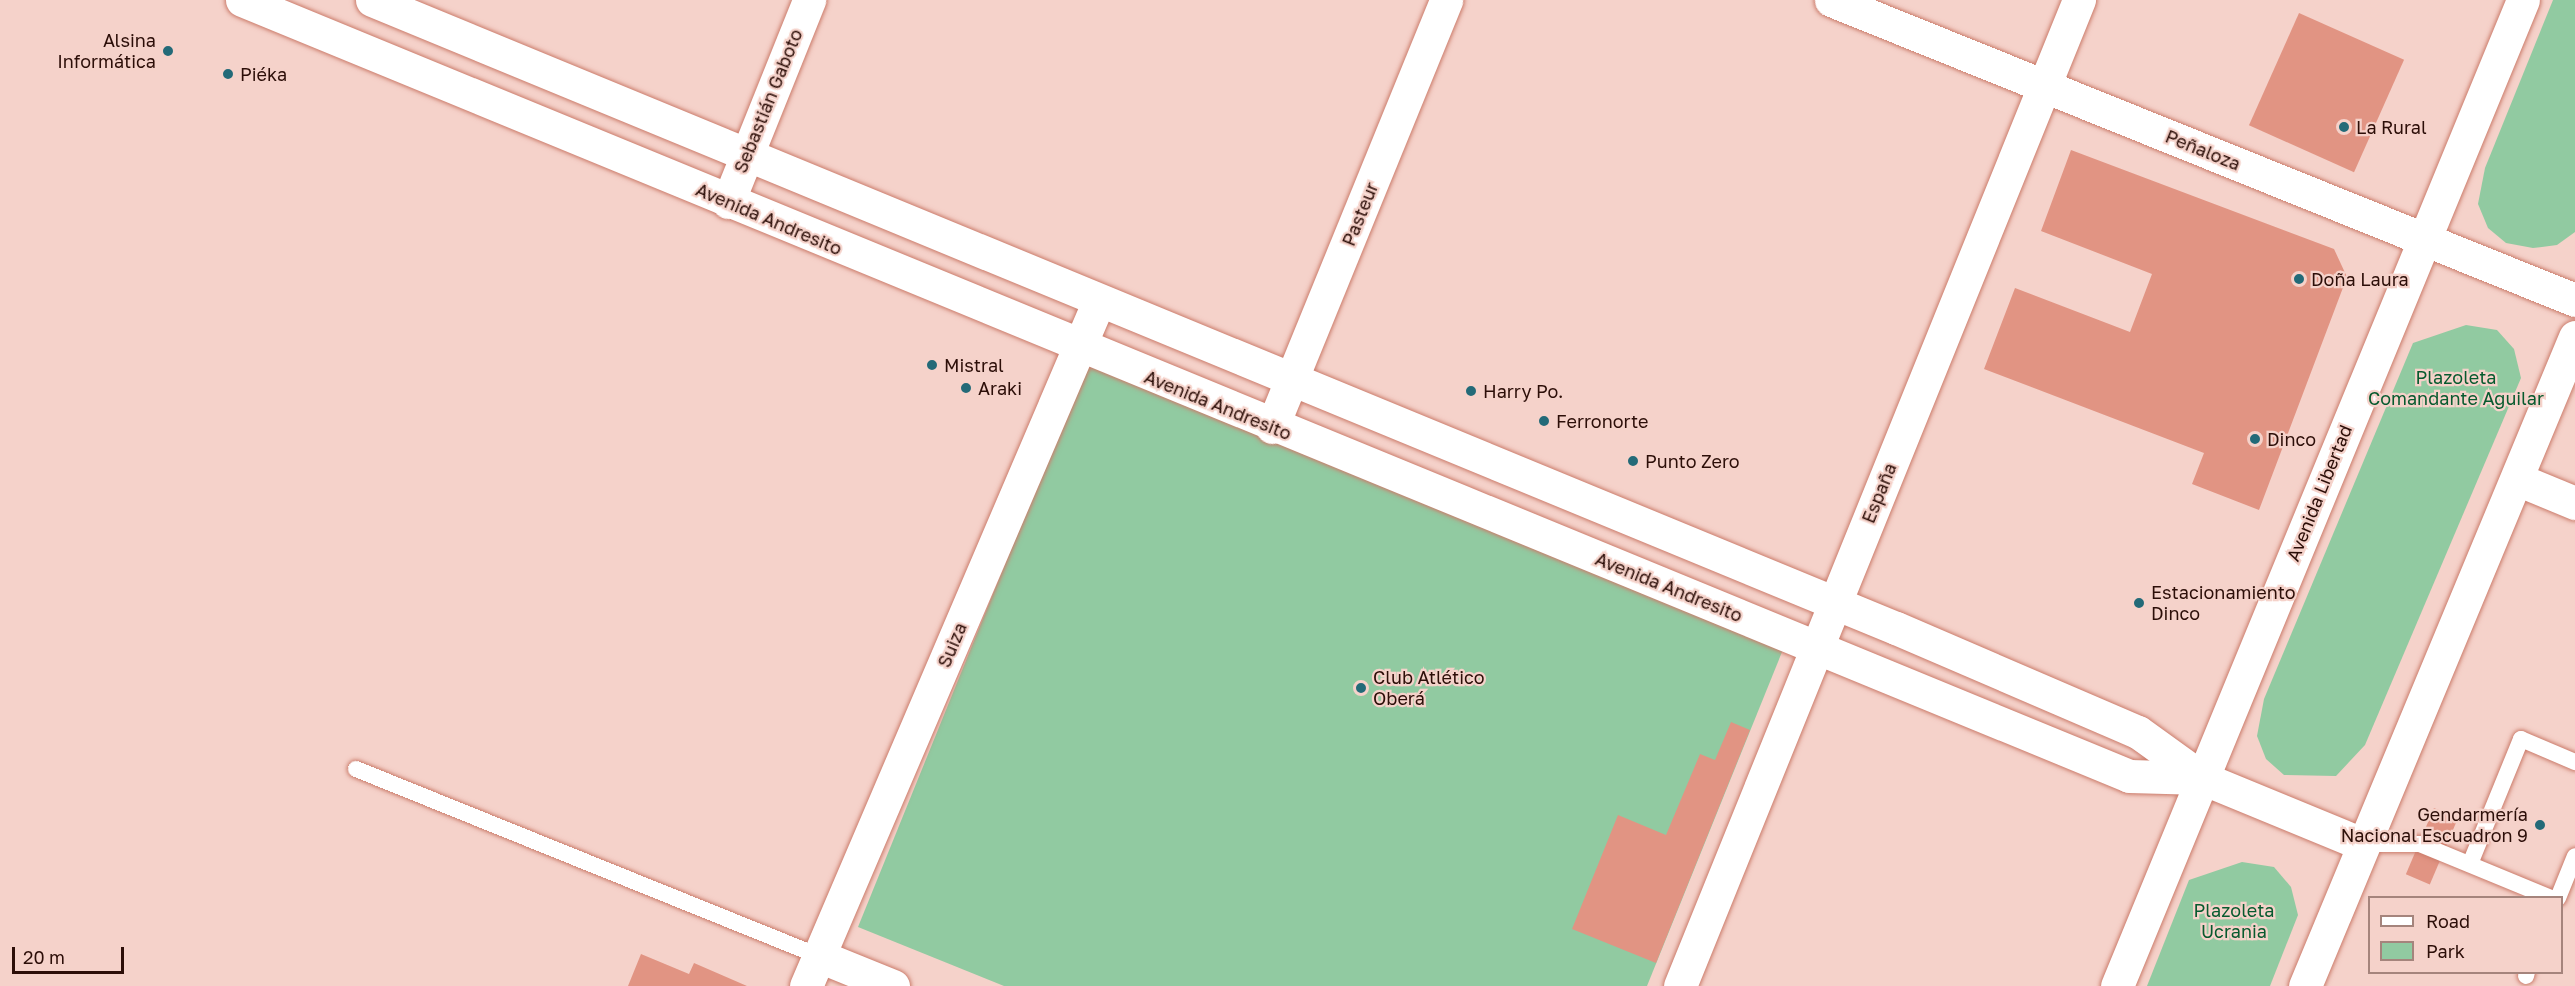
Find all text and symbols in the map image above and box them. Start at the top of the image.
street label: Sebastián Gaboto [729,26,807,176]
place label: Alsina Informática [57,30,156,72]
marker: Alsina Informática [161,44,175,58]
place label: Piéka [240,63,287,85]
marker: Piéka [221,67,235,81]
place label: La Rural [2356,116,2427,138]
marker: La Rural [2337,120,2351,134]
street label: Peñaloza [2162,125,2244,175]
street label: Avenida Andresito [693,178,845,260]
street label: Pasteur [1337,179,1383,249]
place label: Doña Laura [2311,268,2409,290]
marker: Doña Laura [2292,272,2306,286]
place label: Mistral [944,354,1004,376]
marker: Mistral [925,358,939,372]
street label: Avenida Andresito [1141,366,1295,444]
park label: Plazoleta Comandante Aguilar [2368,367,2544,410]
place label: Araki [978,377,1022,399]
place label: Harry Po. [1483,380,1563,402]
marker: Araki [959,381,973,395]
marker: Harry Po. [1464,384,1478,398]
place label: Ferronorte [1556,410,1649,432]
marker: Ferronorte [1537,414,1551,428]
street label: Avenida Libertad [2282,422,2356,564]
place label: Dinco [2267,428,2316,450]
marker: Dinco [2248,432,2262,446]
place label: Punto Zero [1645,450,1740,472]
marker: Punto Zero [1626,454,1640,468]
street label: España [1857,460,1901,526]
street label: Avenida Andresito [1592,548,1746,626]
place label: Estacionamiento Dinco [2151,582,2296,624]
marker: Estacionamiento Dinco [2132,596,2146,610]
street label: Suiza [933,619,971,671]
place label: Club Atlético Oberá [1373,667,1485,710]
marker: Club Atlético Oberá [1354,681,1368,695]
place label: Gendarmería Nacional Escuadron 9 [2341,804,2528,846]
marker: Gendarmería Nacional Escuadron 9 [2533,818,2547,832]
legend [2368,896,2563,974]
park label: Plazoleta Ucrania [2193,900,2275,942]
text: Road [2426,910,2470,932]
scale bar [15,935,128,973]
text: Park [2426,940,2465,962]
text: 20 m [23,946,65,968]

